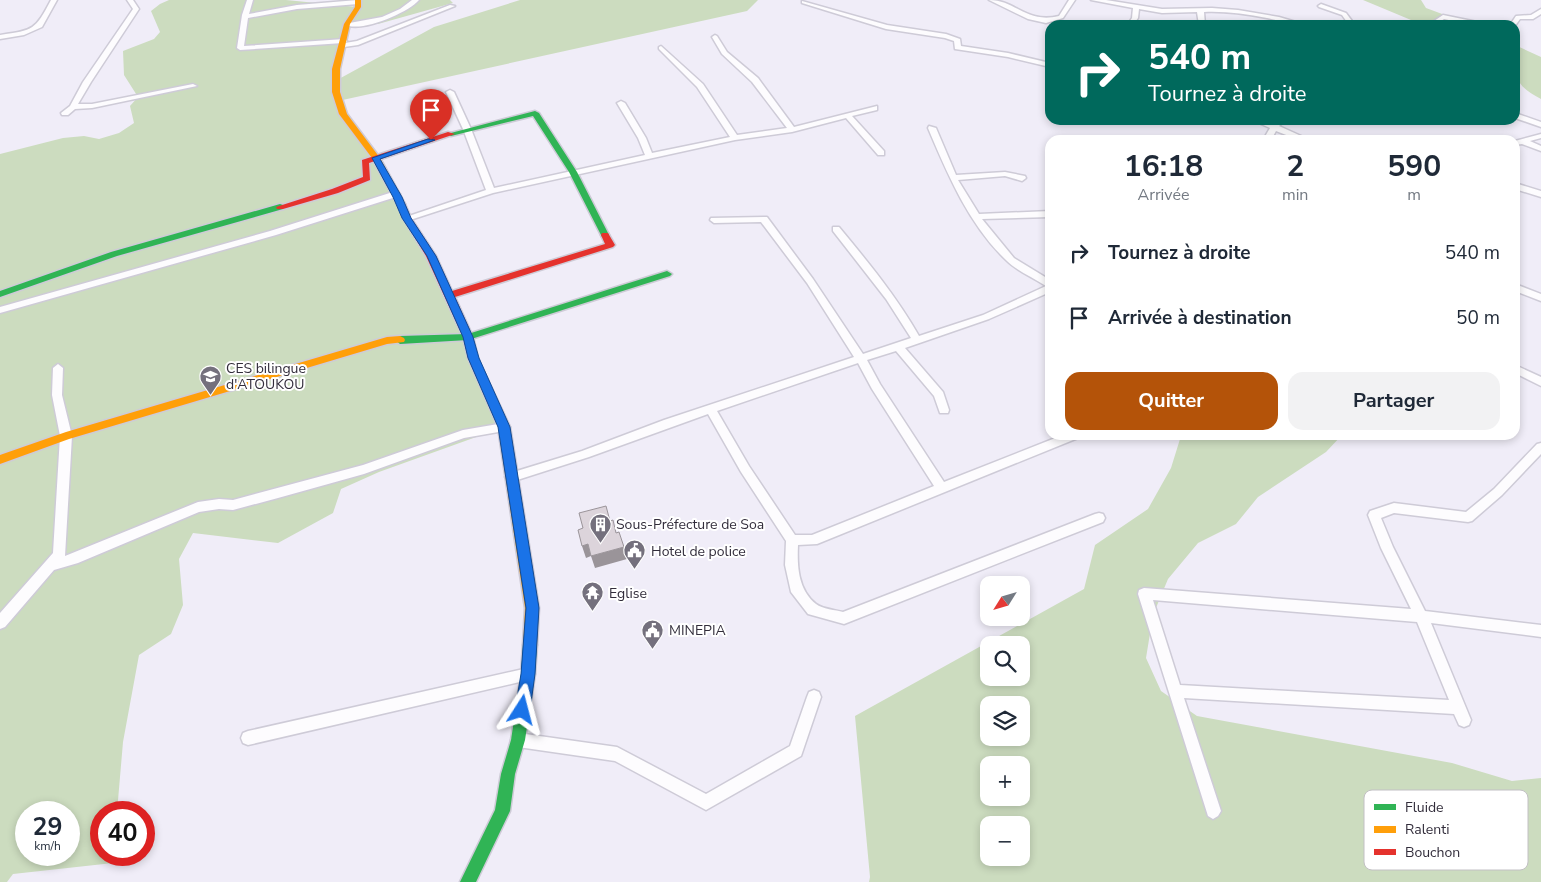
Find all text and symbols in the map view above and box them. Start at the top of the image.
text: 540 m [1148,34,1251,81]
icon: right [1065,40,1130,105]
text: Tournez à droite [1148,79,1307,109]
pin [410,89,452,140]
icon: arrive [417,96,445,124]
text: 16:18 [1124,146,1203,187]
text: 2 [1286,146,1304,187]
text: 590 [1387,146,1441,187]
text: Arrivée [1137,184,1189,206]
text: min [1282,184,1308,206]
text: m [1407,184,1421,206]
icon: right [1065,239,1093,267]
text: Tournez à droite [1108,240,1251,266]
text: 540 m [1445,240,1500,266]
icon: arrive [1065,304,1093,332]
text: Arrivée à destination [1108,305,1292,331]
text: 50 m [1456,305,1500,331]
place label: CES bilingue d'ATOUKOU [226,359,306,394]
school or university icon: CES bilingue d'ATOUKOU [198,364,222,395]
button: Quitter [1065,372,1278,430]
button: Partager [1288,372,1500,430]
building icon: Sous-Préfecture de Soa [588,512,612,543]
place label: Sous-Préfecture de Soa [616,515,764,534]
public building icon: Hotel de police [623,539,647,570]
place label: Hotel de police [651,542,746,561]
north arrow [980,576,1030,626]
map controls [980,576,1030,866]
temple icon: Eglise [581,581,605,612]
place label: Eglise [609,584,647,603]
public building icon: MINEPIA [641,618,665,649]
place label: MINEPIA [669,621,726,640]
button: search [980,636,1030,686]
position arrow [495,683,547,735]
button: layers [980,696,1030,746]
button: + [980,756,1030,806]
legend [1364,790,1528,870]
text: Fluide [1405,798,1444,817]
speed limit sign: 40 [90,801,155,866]
text: 29 [32,810,63,844]
button: − [980,816,1030,866]
text: Ralenti [1405,820,1449,839]
text: km/h [34,838,61,854]
text: Bouchon [1405,843,1460,862]

